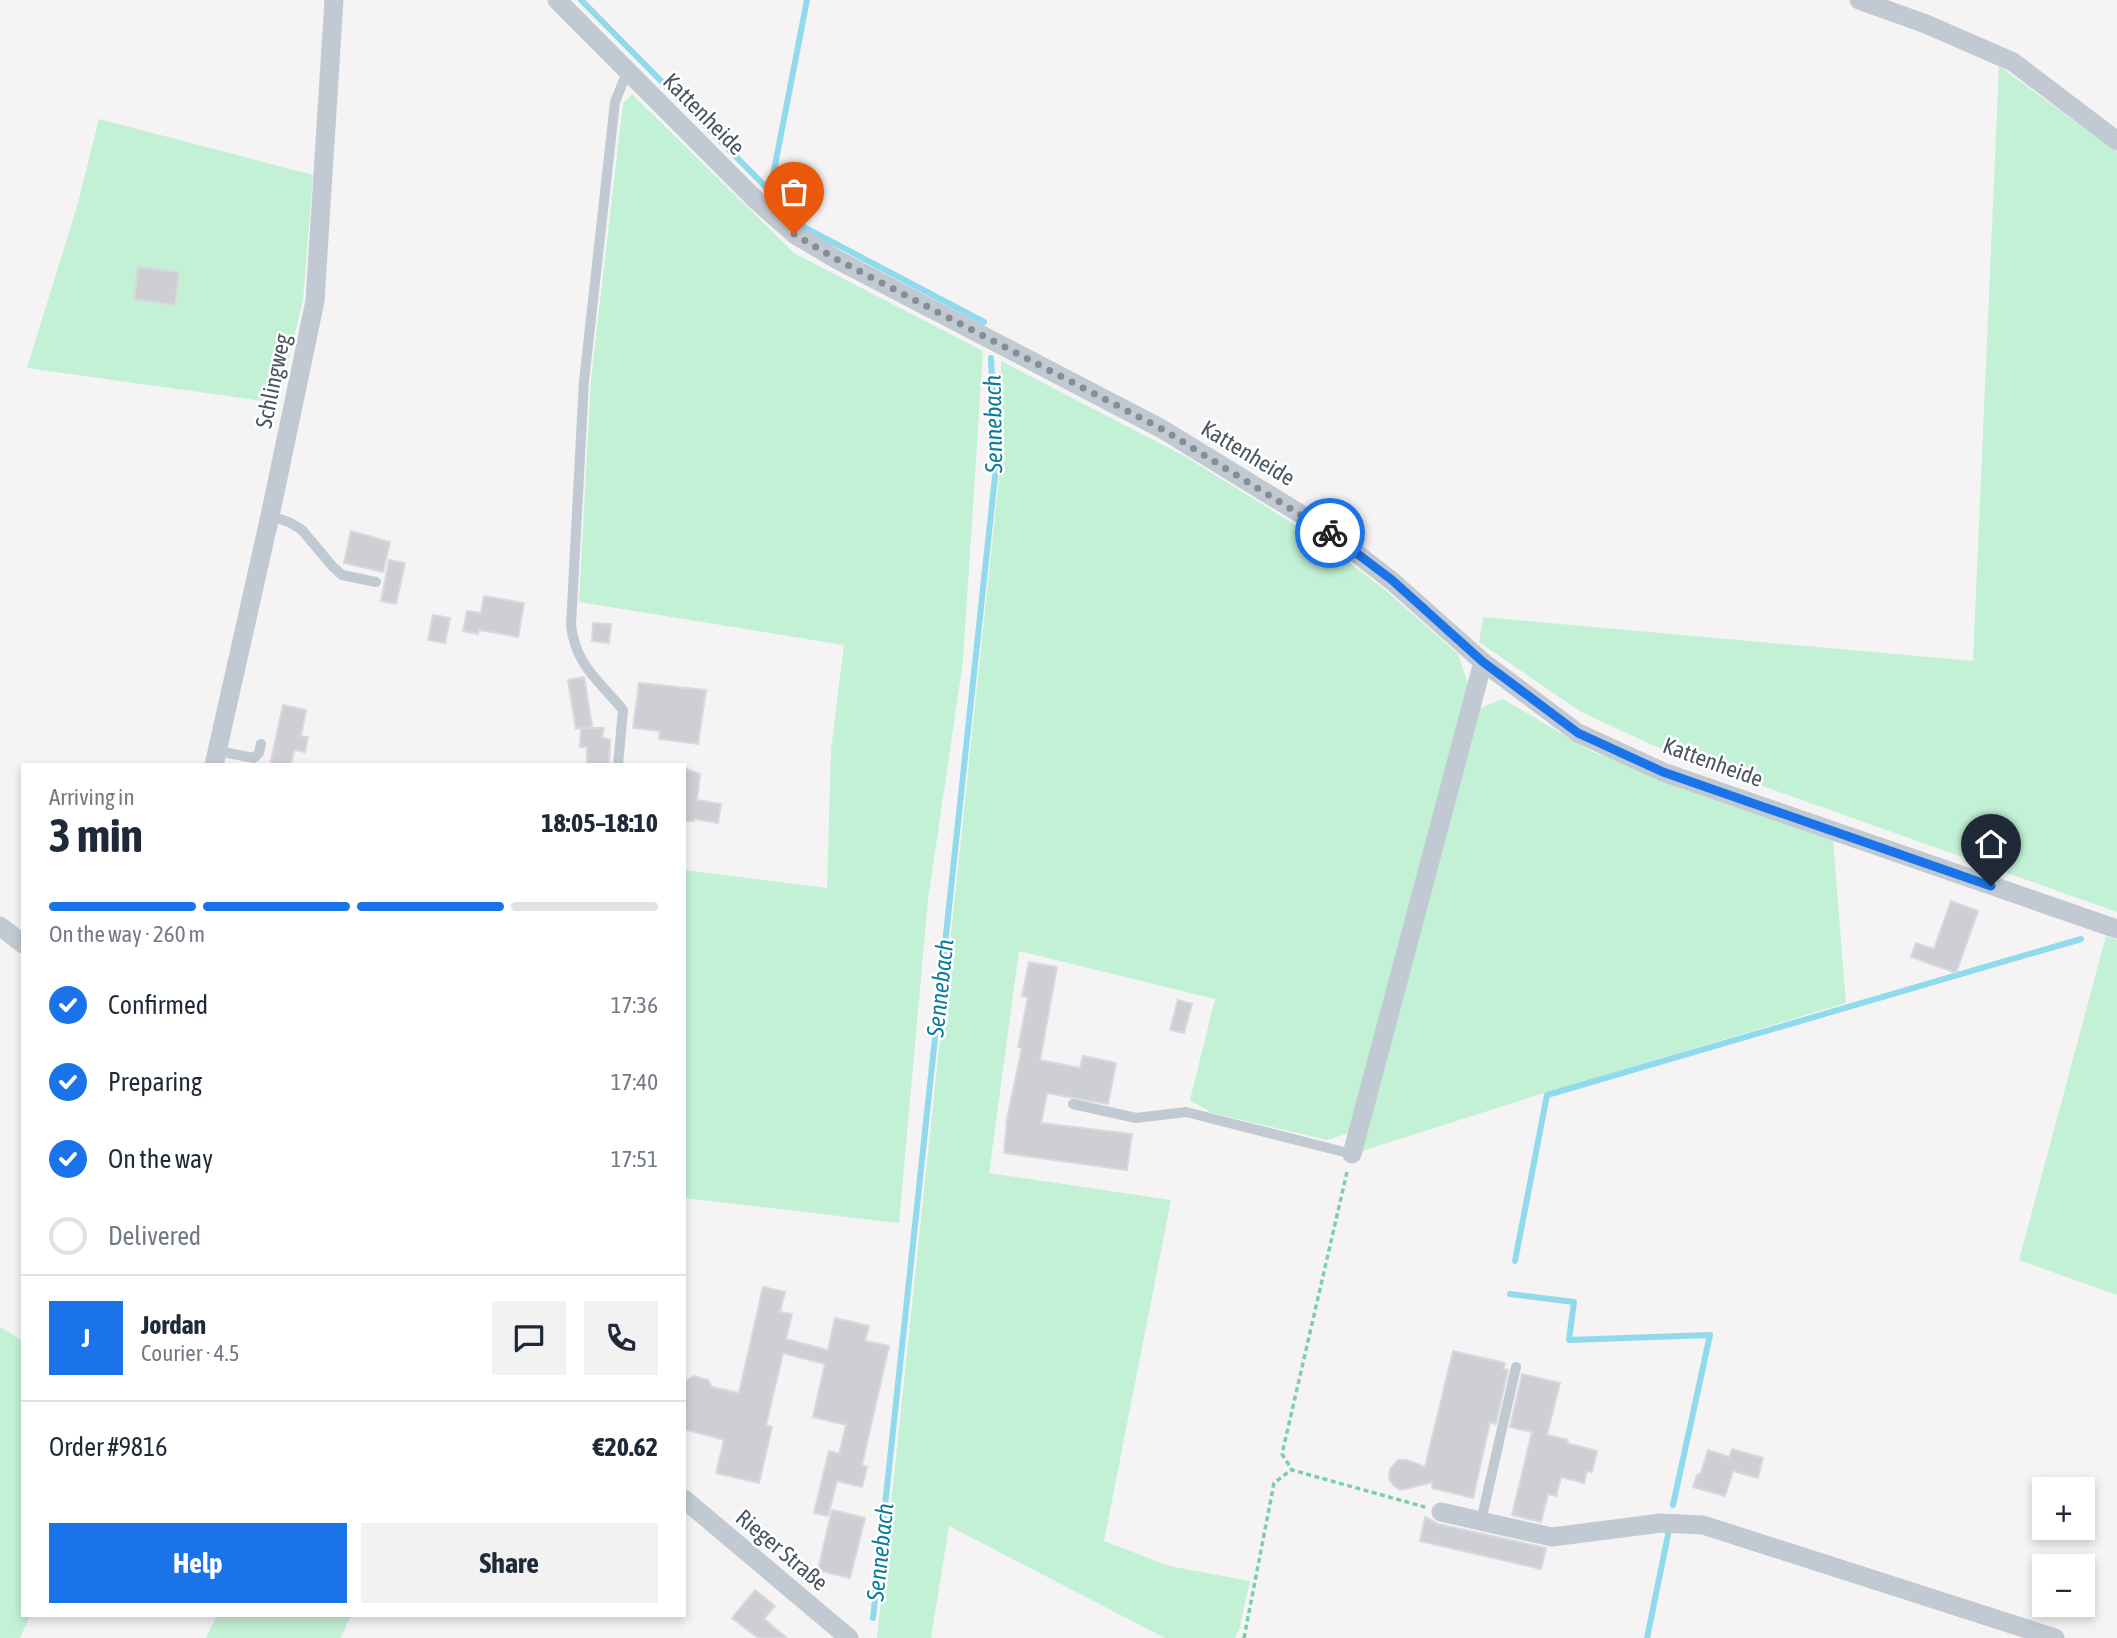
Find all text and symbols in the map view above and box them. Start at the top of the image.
street label: Kattenheide [658,68,750,160]
pin [764,162,824,234]
icon: bag [775,173,813,211]
street label: Schlingweg [250,331,296,430]
water label: Sennebach [979,374,1007,474]
street label: Kattenheide [1197,415,1299,491]
courier [1295,498,1365,568]
icon: bike [1311,514,1349,552]
street label: Kattenheide [1660,732,1766,792]
text: Arriving in [49,784,135,810]
text: 18:05–18:10 [541,808,658,838]
text: 3 min [49,809,143,862]
pin [1961,814,2021,886]
icon: home [1972,825,2010,863]
text: On the way · 260 m [49,921,205,947]
water label: Sennebach [921,937,959,1039]
icon: check [49,986,87,1024]
text: Confirmed [108,990,208,1020]
text: 17:36 [611,992,658,1018]
icon: check [49,1063,87,1101]
text: Preparing [108,1067,202,1097]
text: 17:40 [611,1069,658,1095]
icon: check [49,1140,87,1178]
text: On the way [108,1144,213,1174]
text: 17:51 [611,1146,658,1172]
text: Delivered [108,1221,201,1251]
button: chat [492,1301,566,1375]
button: phone [584,1301,658,1375]
text: Jordan [141,1310,206,1340]
text: J [82,1323,90,1353]
text: Courier · 4.5 [141,1340,240,1366]
text: Order #9816 [49,1432,168,1462]
text: €20.62 [593,1432,658,1462]
map controls [2032,1477,2095,1617]
button: + [2032,1477,2095,1540]
water label: Sennebach [861,1501,899,1603]
street label: Rieger Straße [731,1504,833,1596]
button: Help [49,1523,347,1603]
button: Share [361,1523,658,1603]
button: − [2032,1554,2095,1617]

